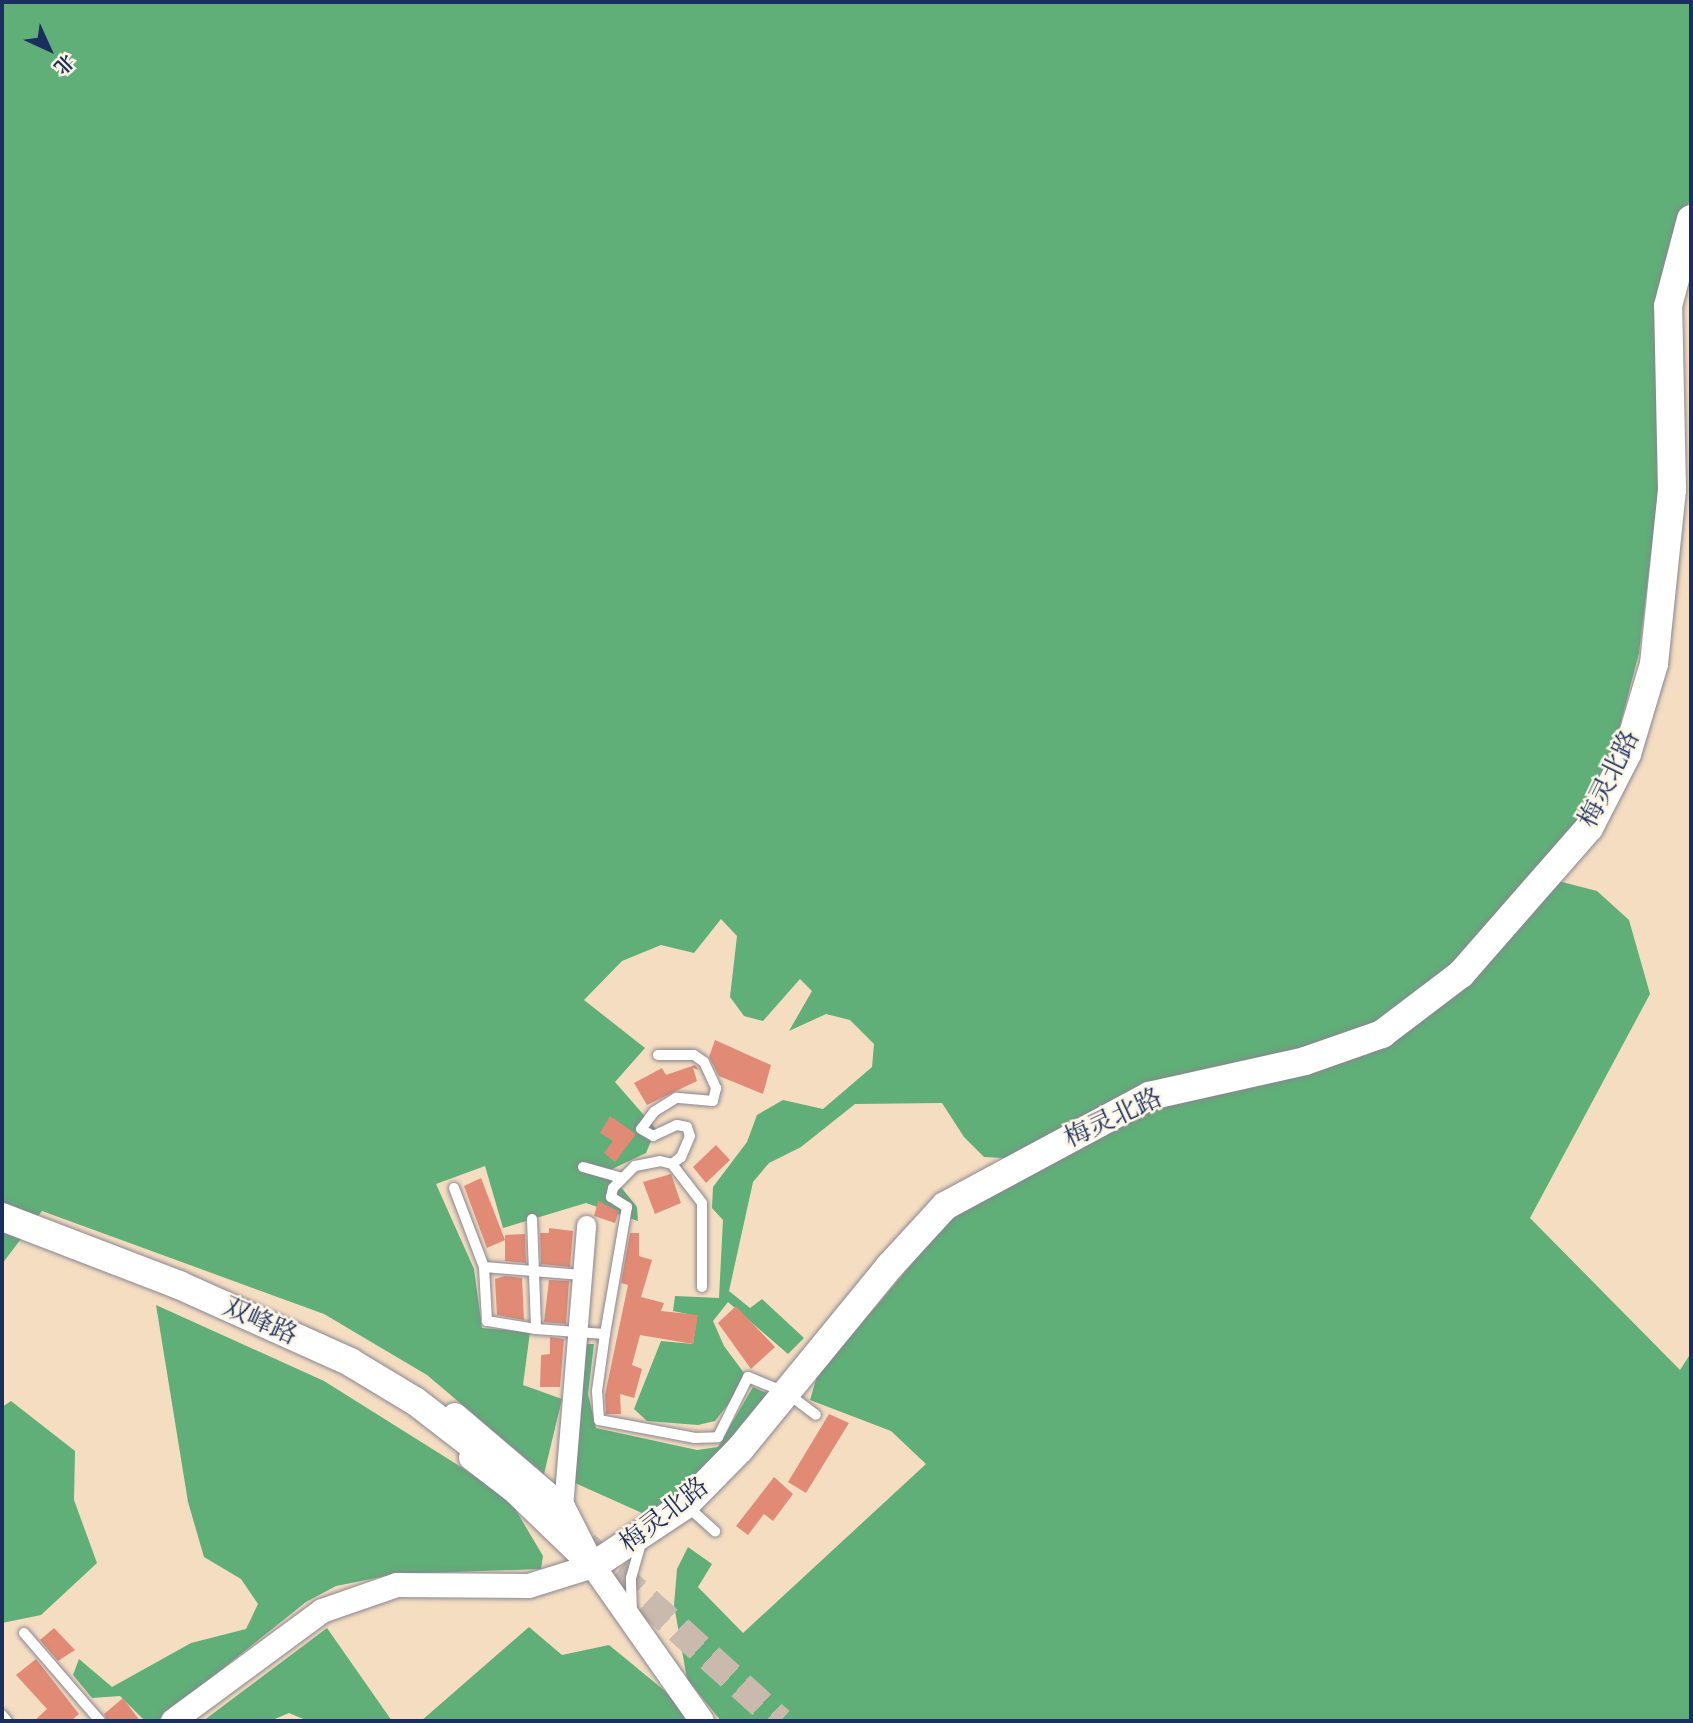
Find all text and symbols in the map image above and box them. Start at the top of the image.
north arrow [14,14,84,84]
text: 北 [49,49,80,80]
street label: 梅灵北路 [1572,725,1646,833]
street label: 梅灵北路 [1059,1082,1167,1154]
street label: 双峰路 [218,1291,302,1351]
street label: 梅灵北路 [613,1471,715,1559]

